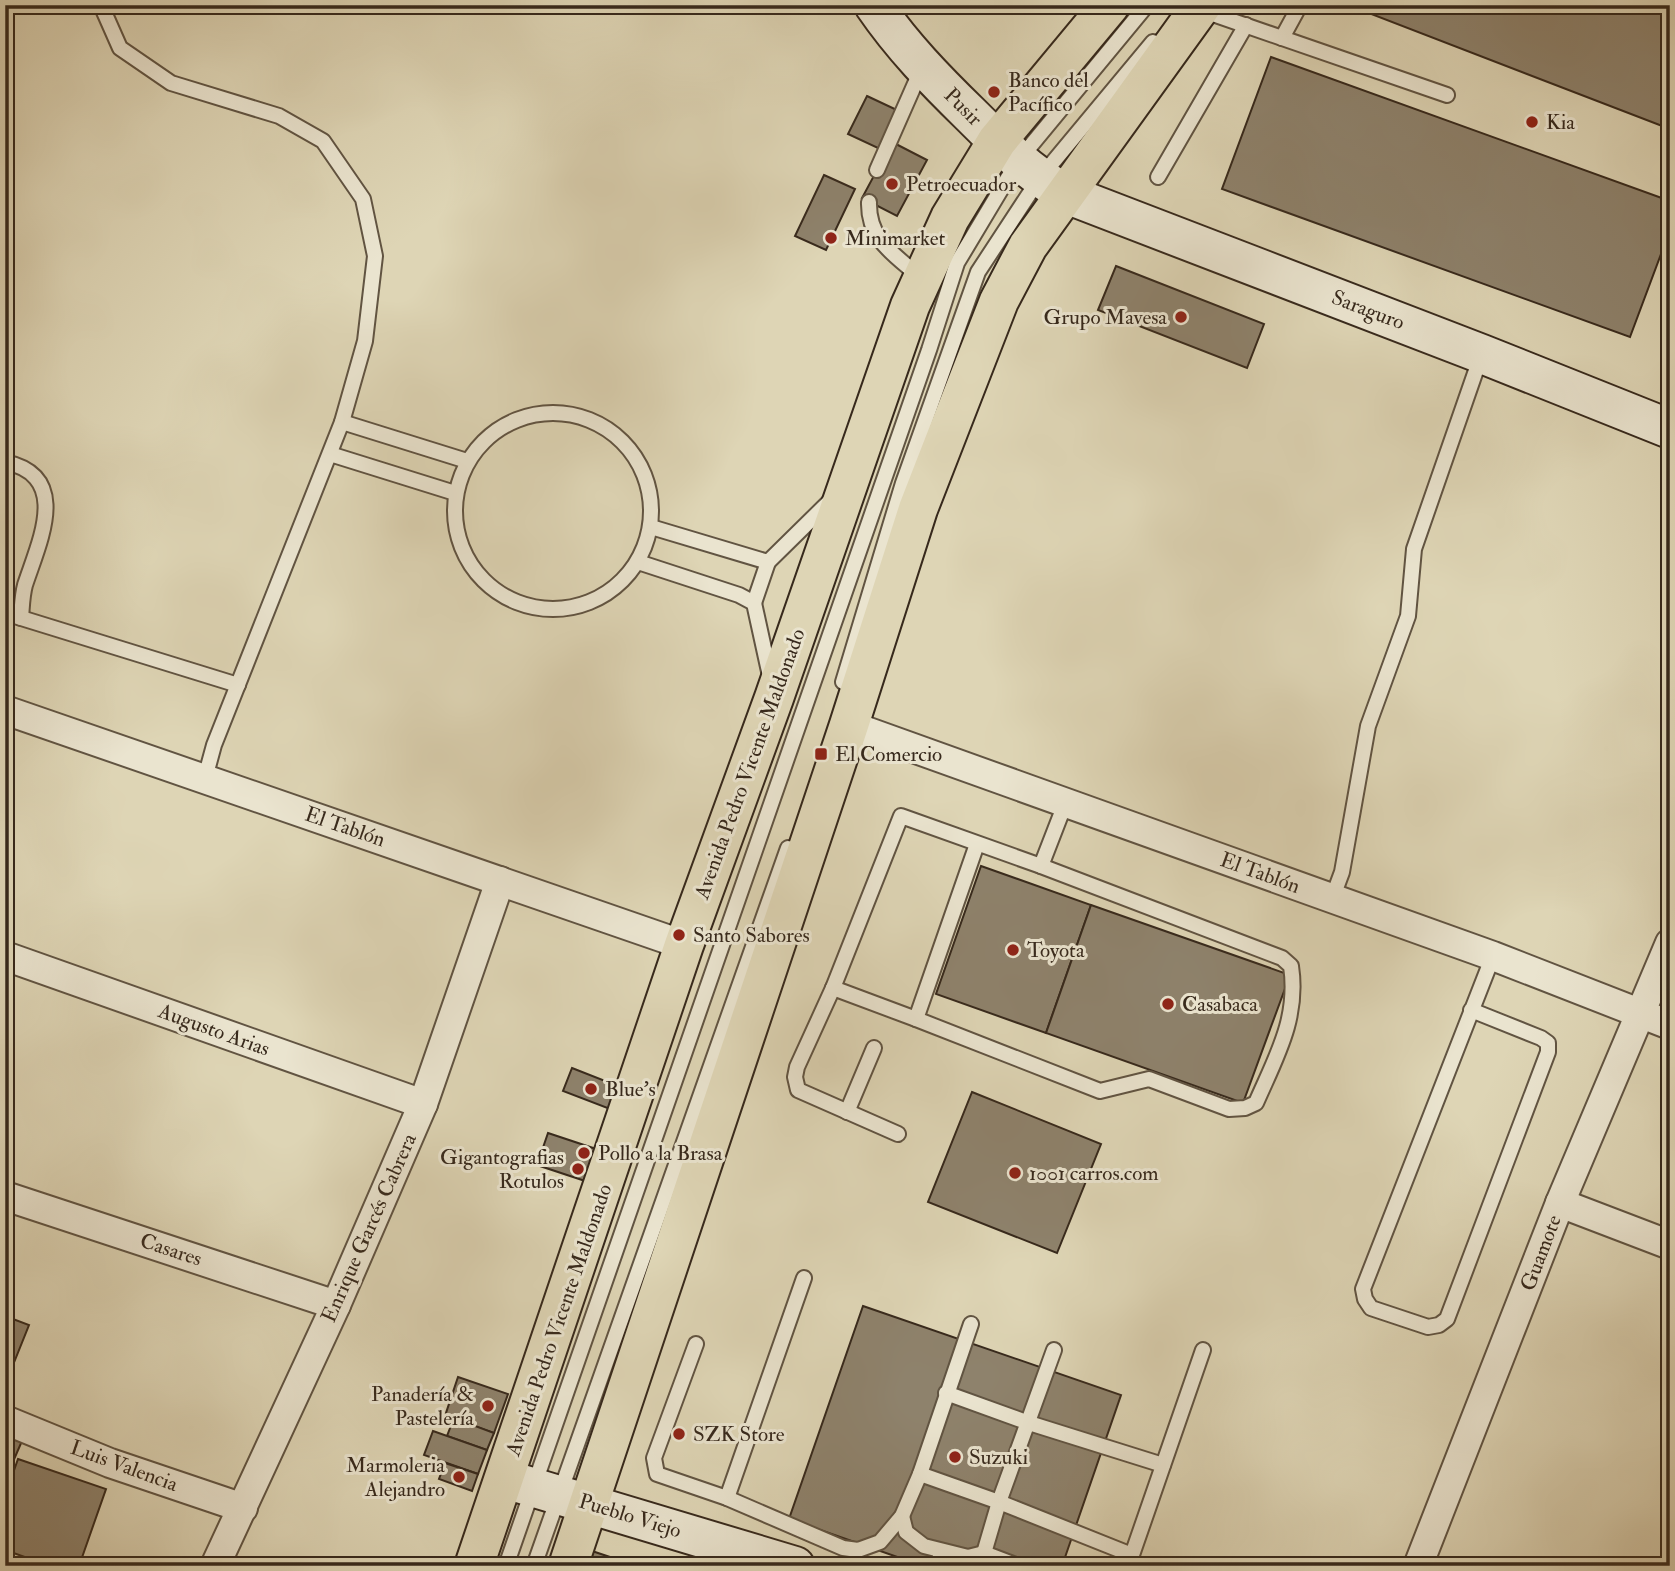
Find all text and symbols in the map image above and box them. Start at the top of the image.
place label: Banco del Pacífico [1008,67,1089,118]
street label: Pusir [938,82,988,132]
marker: Banco del Pacífico [986,84,1002,100]
place label: Kia [1546,109,1575,136]
marker: Kia [1524,114,1540,130]
place label: Petroecuador [906,171,1016,198]
marker: Petroecuador [884,176,900,192]
place label: Minimarket [845,225,946,252]
marker: Minimarket [823,230,839,246]
street label: Saraguro [1328,284,1408,336]
place label: Grupo Mavesa [1044,304,1167,331]
marker: Grupo Mavesa [1173,309,1189,325]
street label: Avenida Pedro Vicente Maldonado [688,625,812,904]
place label: El Comercio [835,741,942,768]
marker: El Comercio [813,746,829,762]
street label: El Tablón [301,801,389,853]
street label: El Tablón [1216,846,1304,900]
place label: Santo Sabores [693,922,810,949]
marker: Santo Sabores [671,927,687,943]
place label: Toyota [1027,937,1085,964]
marker: Toyota [1005,942,1021,958]
place label: Casabaca [1182,991,1258,1018]
marker: Casabaca [1160,996,1176,1012]
street label: Augusto Arias [154,997,273,1063]
place label: Blue's [605,1076,656,1103]
marker: Blue's [583,1081,599,1097]
street label: Enrique Garcés Cabrera [315,1129,423,1327]
place label: Pollo a la Brasa [598,1140,723,1167]
place label: Gigantografias Rotulos [440,1144,564,1195]
marker: Pollo a la Brasa [576,1145,592,1161]
place label: 1001 carros.com [1029,1160,1159,1187]
marker: Gigantografias Rotulos [570,1161,586,1177]
marker: 1001 carros.com [1007,1165,1023,1181]
street label: Avenida Pedro Vicente Maldonado [499,1180,618,1461]
street label: Guamote [1514,1211,1568,1295]
street label: Casares [137,1227,205,1273]
place label: Panadería & Pastelería [371,1381,474,1432]
marker: Panadería & Pastelería [480,1398,496,1414]
place label: SZK Store [693,1421,785,1448]
marker: SZK Store [671,1426,687,1442]
street label: Luis Valencia [67,1434,182,1498]
place label: Suzuki [969,1444,1029,1471]
marker: Suzuki [947,1449,963,1465]
place label: Marmoleria Alejandro [346,1452,445,1503]
marker: Marmoleria Alejandro [451,1469,467,1485]
street label: Pueblo Viejo [575,1488,685,1544]

